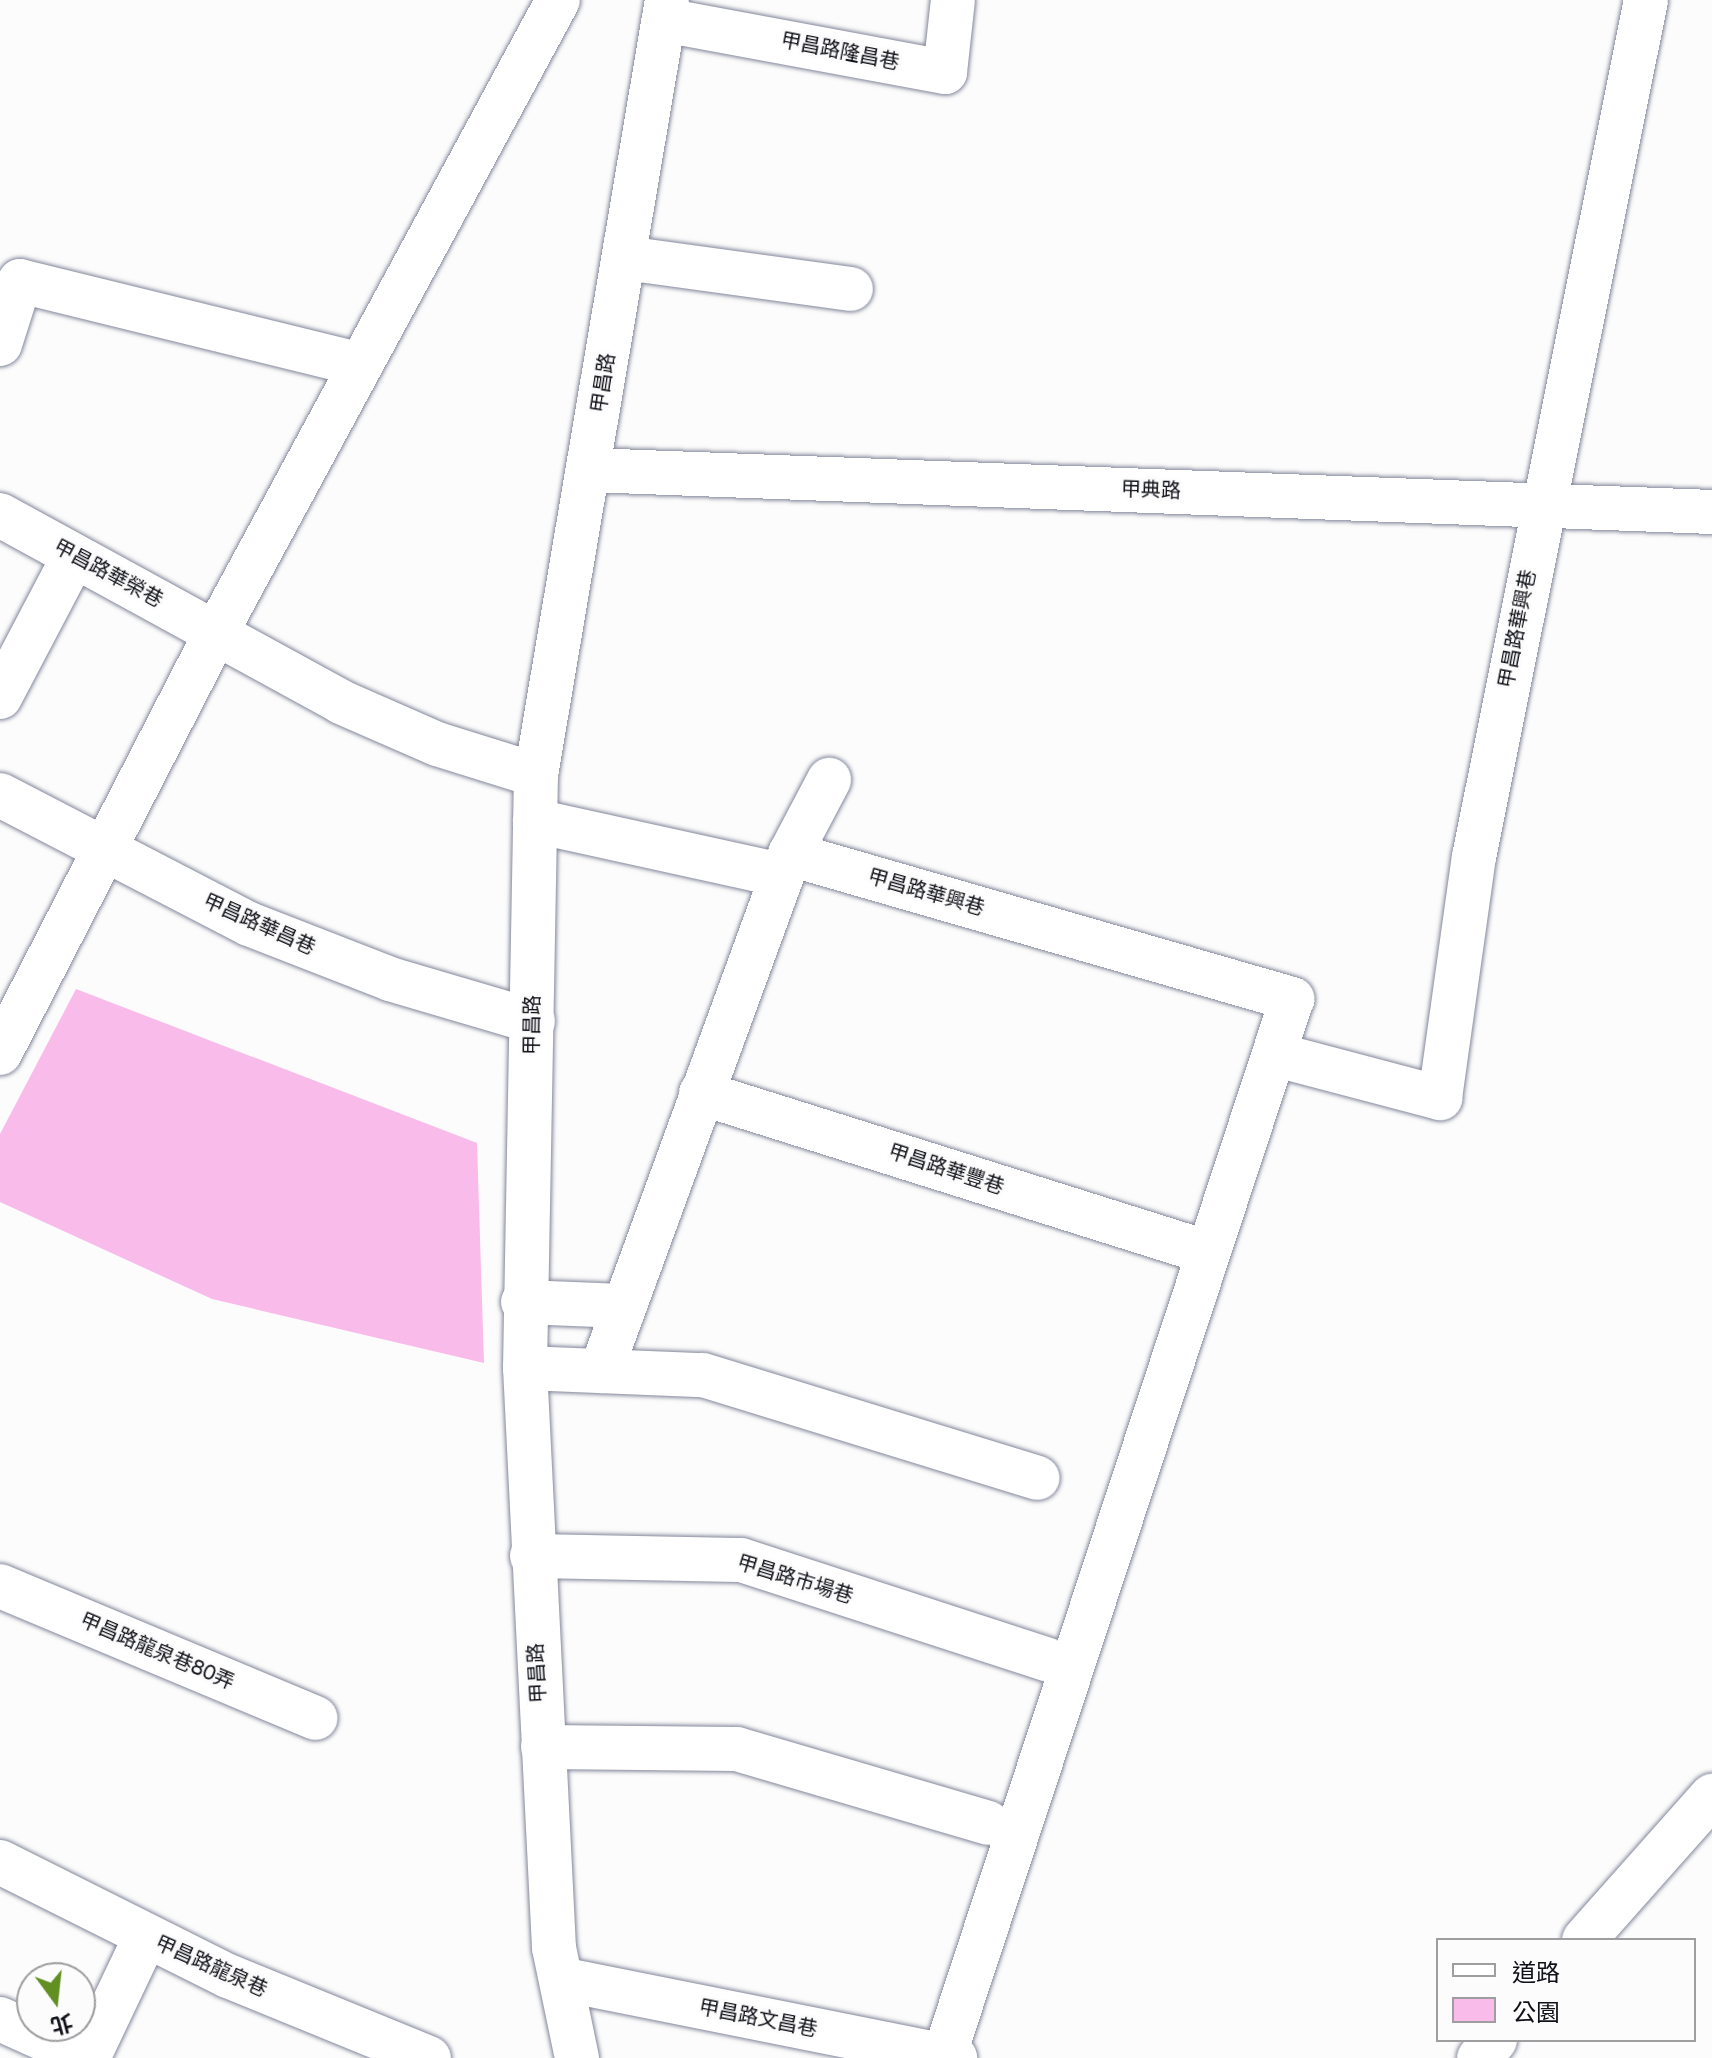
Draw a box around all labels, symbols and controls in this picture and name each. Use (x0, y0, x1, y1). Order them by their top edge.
street label: 甲昌路隆昌巷 (779, 29, 901, 75)
street label: 甲昌路 (587, 351, 621, 415)
street label: 甲典路 (1121, 478, 1181, 504)
street label: 甲昌路華榮巷 (49, 535, 167, 613)
street label: 甲昌路華興巷 (1495, 568, 1541, 690)
street label: 甲昌路華興巷 (865, 865, 987, 921)
street label: 甲昌路華昌巷 (199, 890, 319, 960)
street label: 甲昌路 (520, 995, 546, 1055)
street label: 甲昌路華豐巷 (885, 1140, 1007, 1200)
street label: 甲昌路市場巷 (734, 1551, 856, 1609)
street label: 甲昌路龍泉巷80弄 (76, 1609, 238, 1695)
street label: 甲昌路 (524, 1642, 552, 1704)
street label: 甲昌路龍泉巷 (151, 1932, 271, 2002)
legend (1436, 1938, 1696, 2042)
text: 道路 (1512, 1959, 1560, 1988)
north arrow (16, 1962, 96, 2042)
street label: 甲昌路文昌巷 (697, 1996, 819, 2042)
text: 公園 (1512, 1999, 1560, 2028)
text: 北 (48, 2008, 76, 2039)

